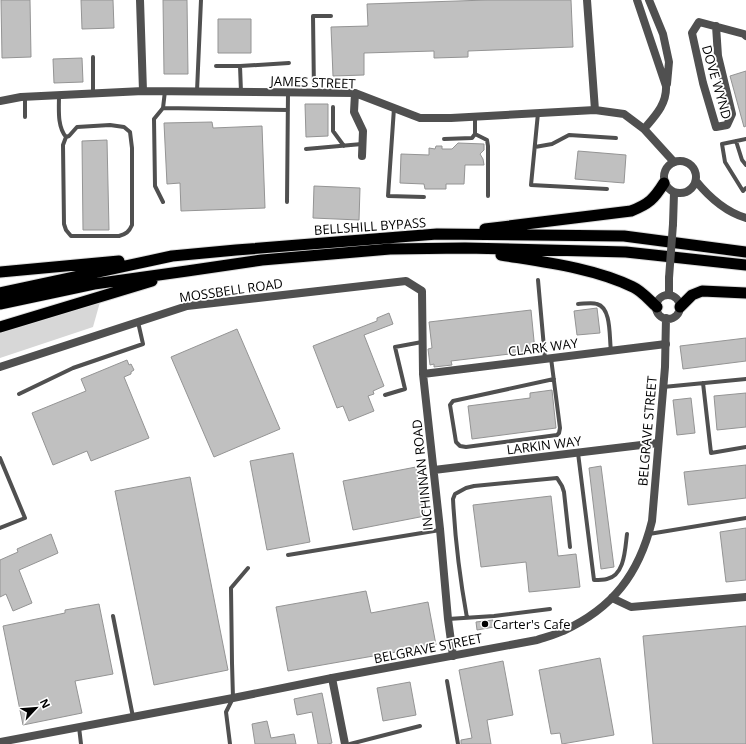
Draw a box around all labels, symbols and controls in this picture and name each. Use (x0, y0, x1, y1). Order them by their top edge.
street label: DOVE WYND (698, 43, 736, 121)
street label: JAMES STREET (268, 71, 357, 93)
street label: BELLSHILL BYPASS (313, 213, 427, 239)
street label: MOSSBELL ROAD (178, 274, 284, 306)
street label: CLARK WAY (507, 334, 580, 360)
street label: BELGRAVE STREET (633, 374, 661, 487)
street label: INCHINNAN ROAD (407, 419, 437, 531)
street label: LARKIN WAY (506, 431, 583, 459)
place label: Carter's Cafe (493, 615, 570, 633)
marker: Carter's Cafe (480, 619, 490, 629)
street label: BELGRAVE STREET (372, 628, 485, 667)
north arrow (16, 688, 56, 728)
text: N (37, 696, 54, 711)

